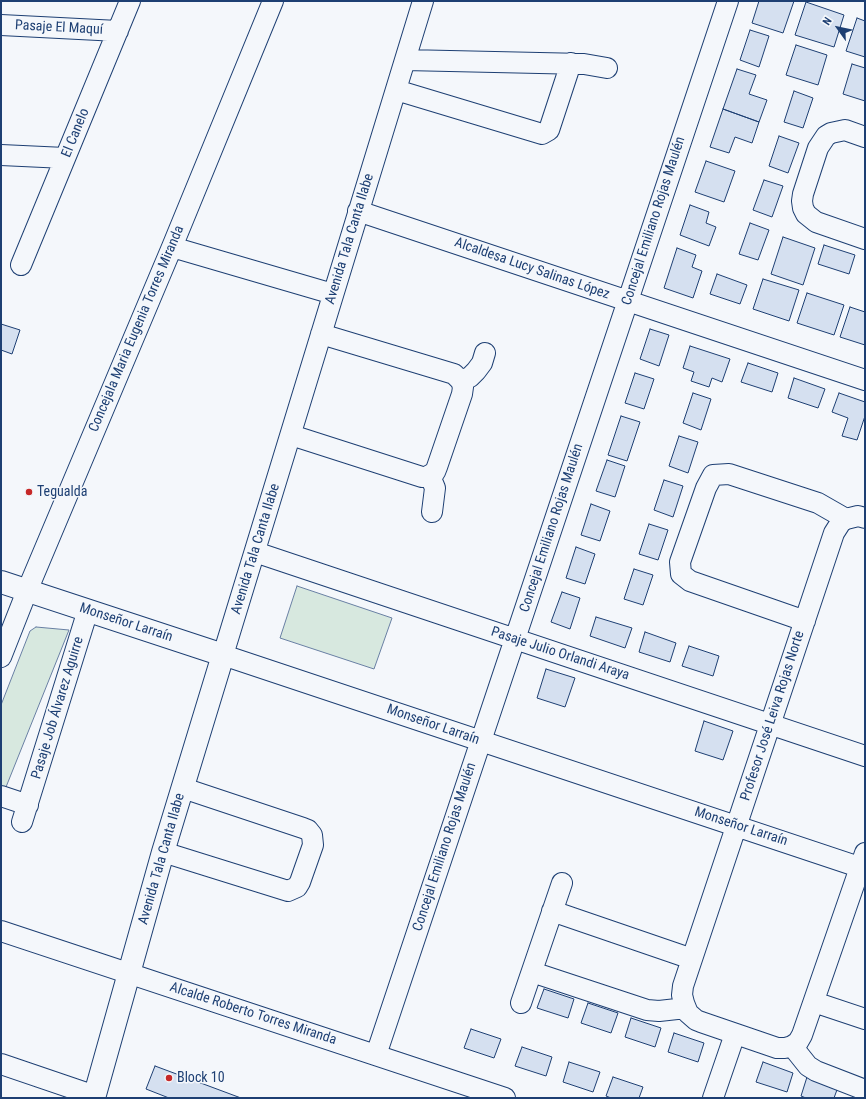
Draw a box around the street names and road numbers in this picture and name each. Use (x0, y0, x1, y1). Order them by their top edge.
street label: Pasaje El Maquí (15, 17, 103, 39)
street label: El Canelo (59, 106, 93, 160)
street label: Concejal Emiliano Rojas Maulén (619, 135, 689, 307)
street label: Avenida Tala Canta Ilabe (322, 172, 378, 306)
street label: Concejala Maria Eugenia Torres Miranda (86, 223, 188, 435)
street label: Alcaldesa Lucy Salinas López (452, 235, 612, 303)
street label: Concejal Emiliano Rojas Maulén (517, 442, 587, 614)
street label: Avenida Tala Canta Ilabe (228, 482, 284, 616)
street label: Monseñor Larraín (77, 600, 175, 646)
street label: Pasaje Julio Orlandi Araya (489, 624, 631, 684)
street label: Profesor José Leiva Rojas Norte (738, 629, 808, 803)
street label: Pasaje Job Álvarez Aguirre (28, 635, 88, 781)
street label: Monseñor Larraín (384, 701, 482, 749)
street label: Concejal Emiliano Rojas Maulén (410, 761, 480, 933)
street label: Avenida Tala Canta Ilabe (135, 791, 189, 927)
street label: Monseñor Larraín (692, 804, 790, 850)
street label: Alcalde Roberto Torres Miranda (168, 979, 338, 1049)

